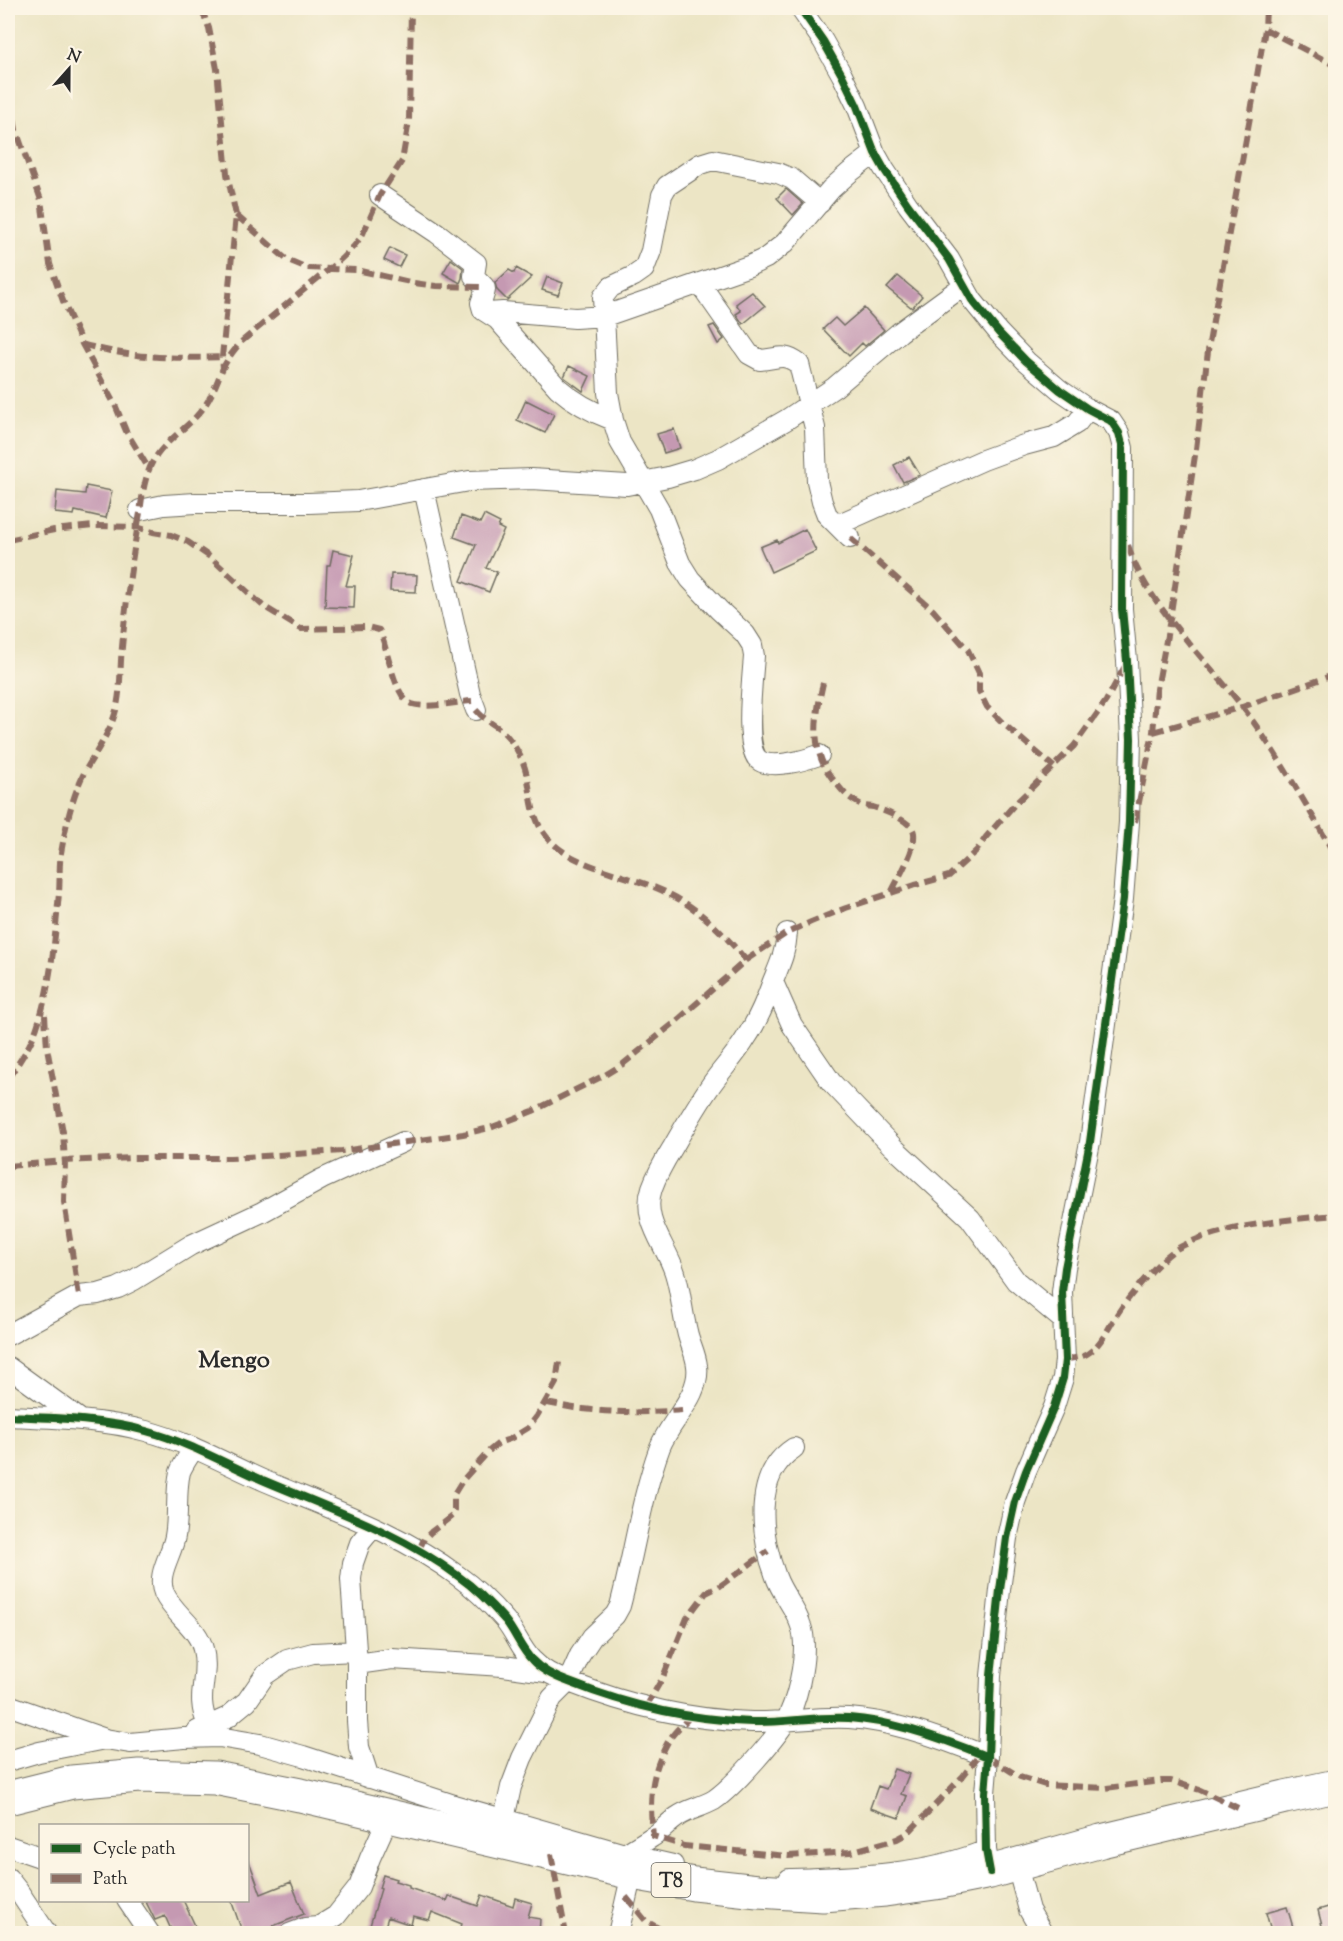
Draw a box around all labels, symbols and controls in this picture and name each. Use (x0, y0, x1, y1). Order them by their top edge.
north arrow (39, 39, 99, 99)
text: N (63, 44, 84, 70)
district label: Mengo (198, 1344, 270, 1378)
legend (39, 1824, 249, 1902)
text: Cycle path (93, 1837, 176, 1863)
road number: T8 (652, 1863, 690, 1897)
text: Path (93, 1867, 128, 1893)

